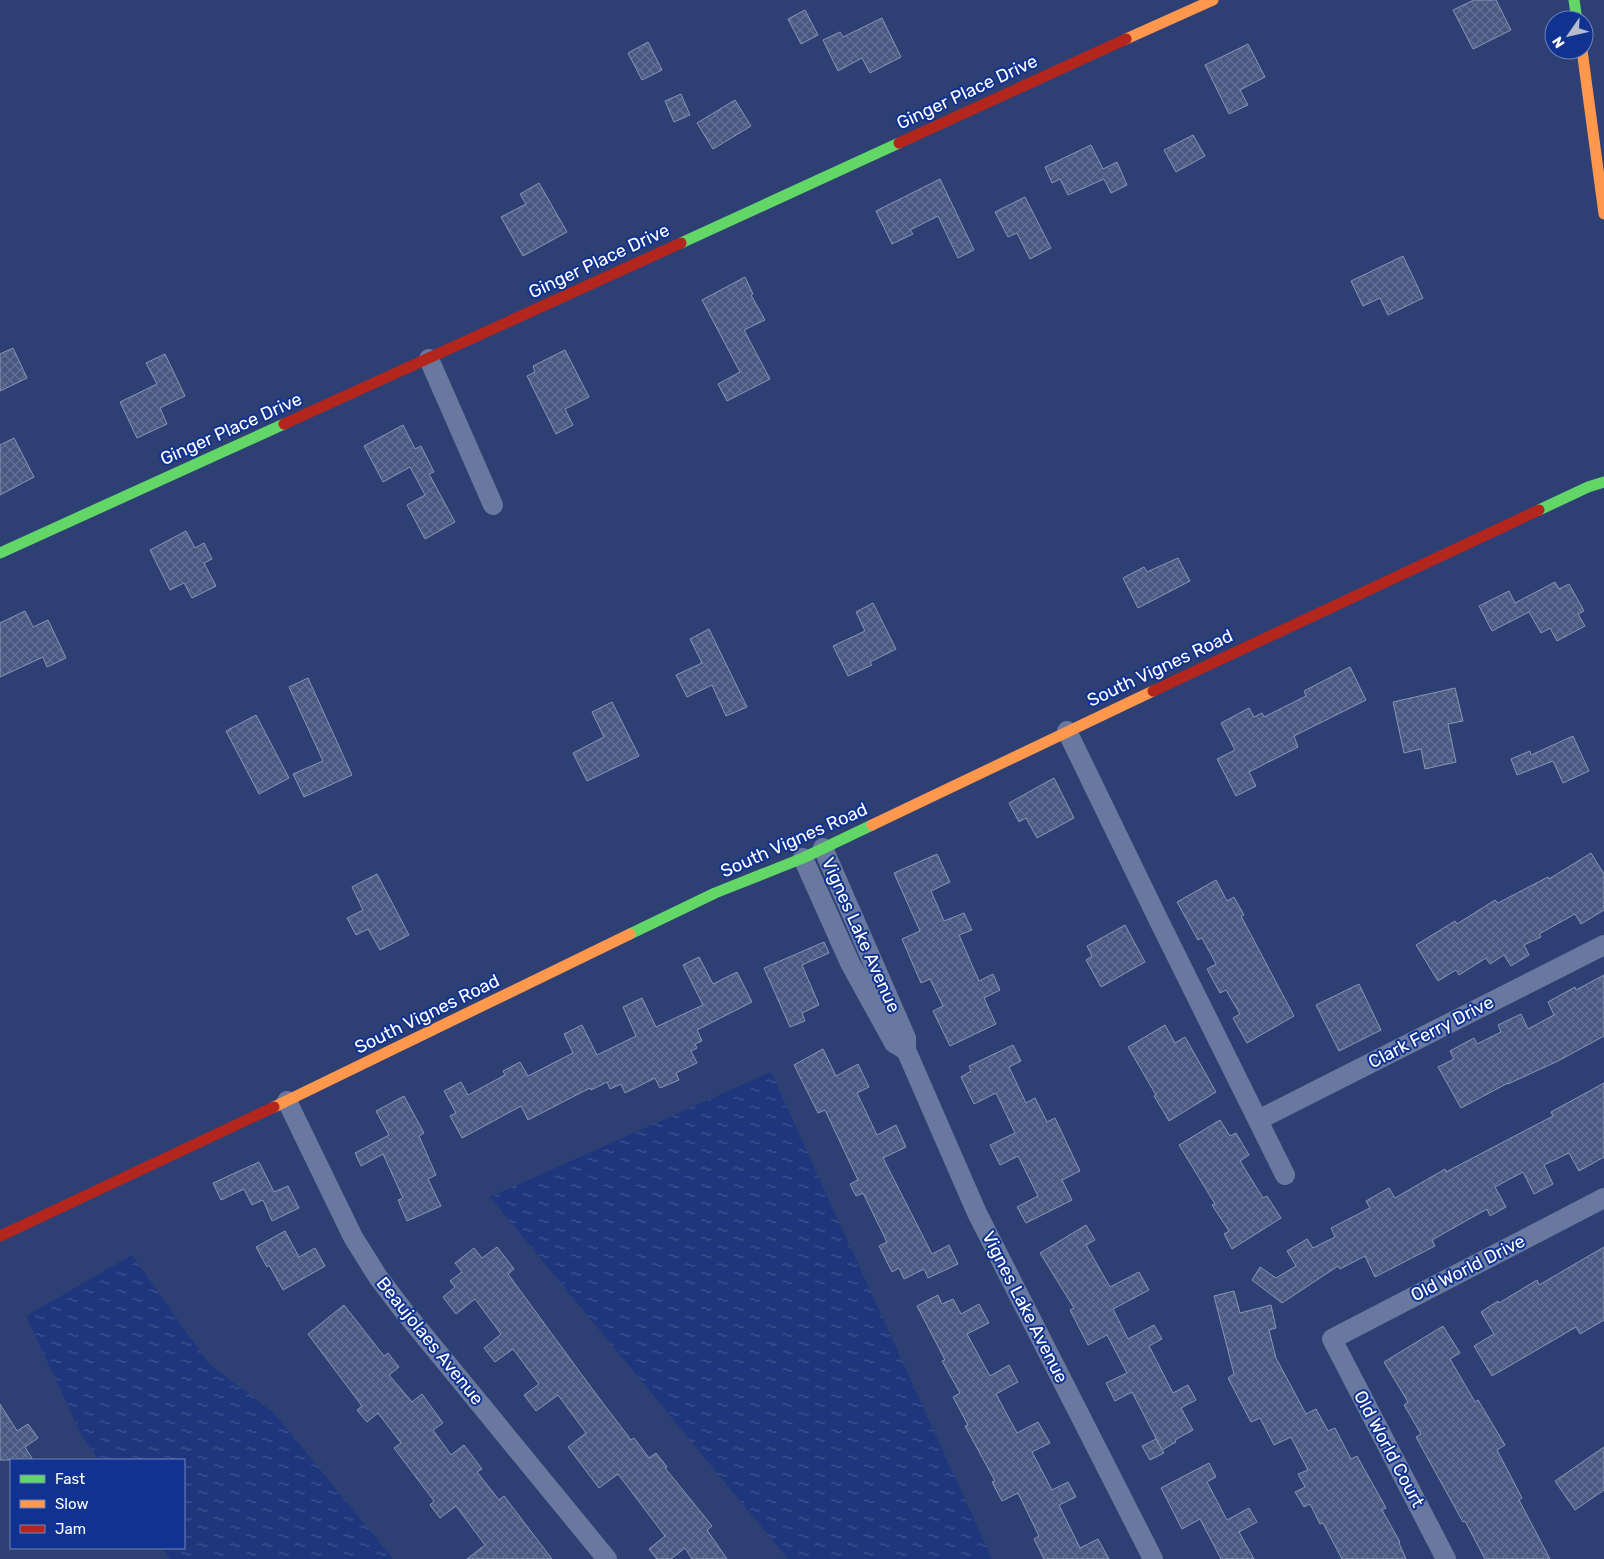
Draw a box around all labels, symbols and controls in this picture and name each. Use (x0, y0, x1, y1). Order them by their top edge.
north arrow (1544, 10, 1594, 60)
text: N (1549, 33, 1569, 51)
street label: Ginger Place Drive (893, 50, 1041, 134)
street label: Ginger Place Drive (525, 219, 673, 303)
street label: Ginger Place Drive (157, 388, 305, 470)
street label: South Vignes Road (1084, 625, 1236, 711)
street label: South Vignes Road (717, 798, 871, 882)
street label: Vignes Lake Avenue (817, 854, 905, 1016)
street label: South Vignes Road (351, 969, 503, 1059)
street label: Clark Ferry Drive (1365, 991, 1497, 1073)
street label: Vignes Lake Avenue (977, 1227, 1073, 1387)
street label: Old World Drive (1407, 1230, 1529, 1306)
street label: Beaujolaes Avenue (372, 1273, 488, 1409)
street label: Old World Court (1349, 1387, 1429, 1511)
legend (10, 1459, 185, 1549)
text: Fast (55, 1470, 85, 1488)
text: Slow (55, 1495, 88, 1513)
text: Jam (55, 1520, 86, 1538)

